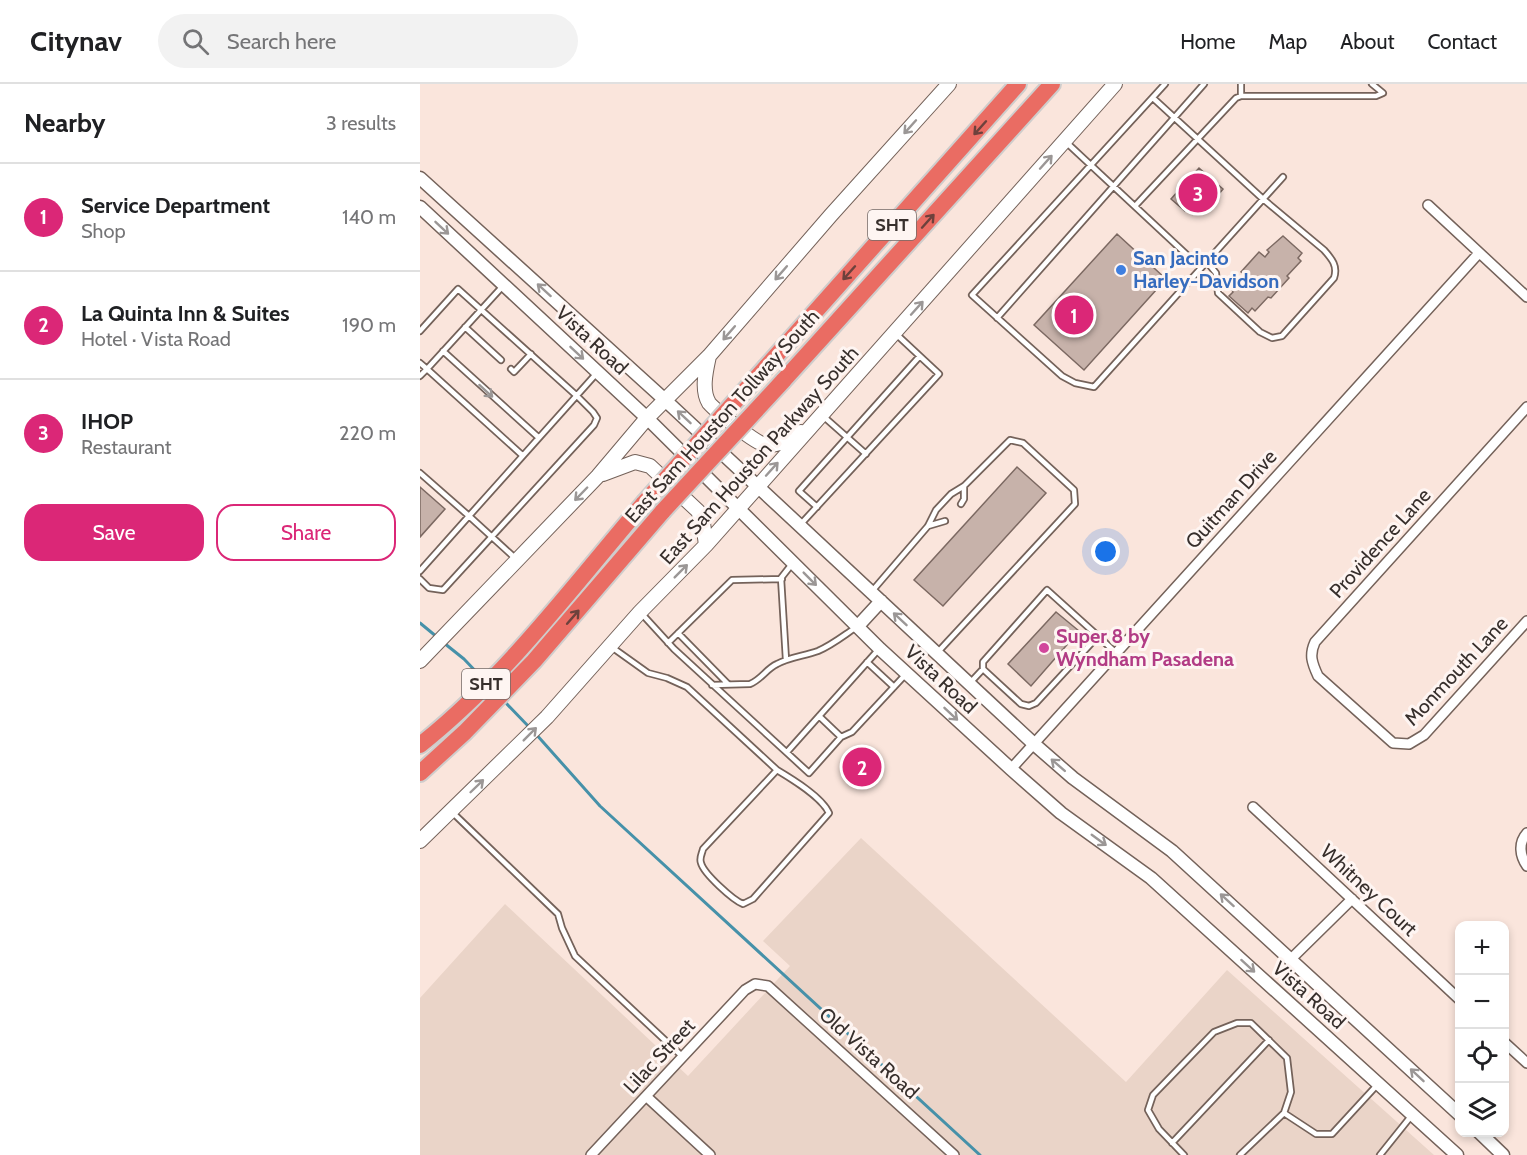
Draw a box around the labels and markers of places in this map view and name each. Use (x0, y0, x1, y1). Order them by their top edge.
pin: 3 (1178, 170, 1218, 216)
place label: San Jacinto Harley-Davidson (1133, 246, 1279, 293)
marker: San Jacinto Harley-Davidson (1114, 263, 1128, 277)
pin: 1 (1054, 292, 1094, 338)
place label: Super 8 by Wyndham Pasadena (1056, 624, 1234, 671)
marker: Super 8 by Wyndham Pasadena (1037, 641, 1051, 655)
pin: 2 (842, 744, 882, 790)

